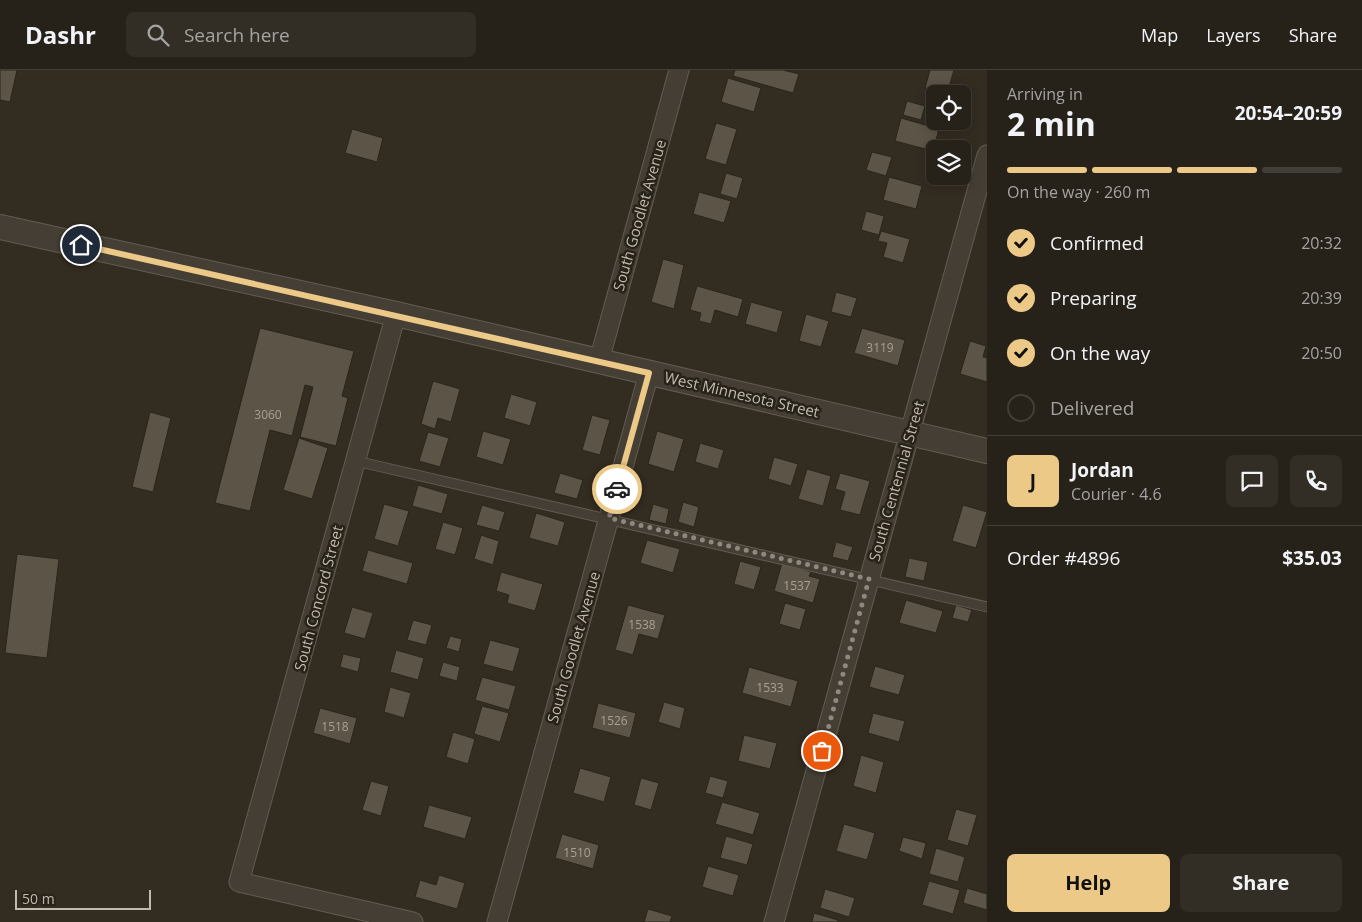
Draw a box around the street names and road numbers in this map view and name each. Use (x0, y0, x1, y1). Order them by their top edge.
street label: South Goodlet Avenue (608, 137, 670, 293)
street label: West Minnesota Street (663, 366, 821, 422)
street label: South Centennial Street (864, 399, 928, 563)
street label: South Concord Street (289, 523, 347, 673)
street label: South Goodlet Avenue (542, 569, 604, 725)

